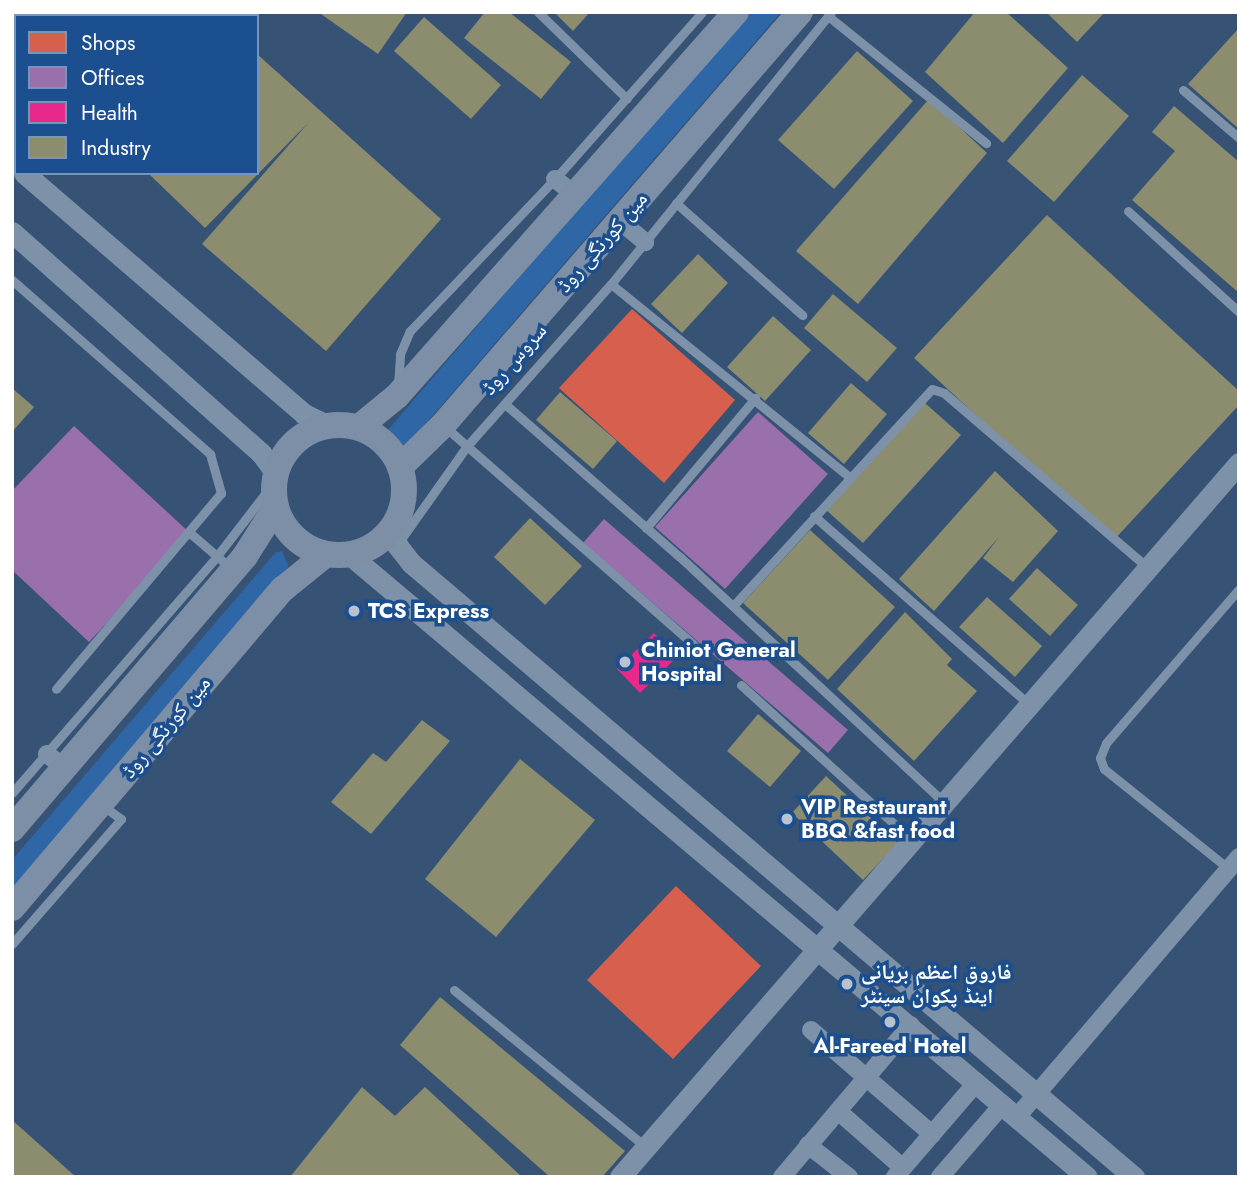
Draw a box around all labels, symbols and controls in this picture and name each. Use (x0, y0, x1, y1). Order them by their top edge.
legend (14, 14, 259, 175)
text: Shops (81, 28, 135, 58)
text: Offices (81, 63, 144, 93)
text: Health (81, 98, 138, 128)
text: Industry (81, 133, 151, 163)
street label: مین کورنگی روڈ (551, 187, 653, 297)
street label: سروس روڈ (476, 318, 552, 400)
place label: TCS Express (368, 598, 489, 624)
marker: TCS Express (346, 603, 362, 619)
place label: Chiniot General Hospital (641, 637, 796, 687)
marker: Chiniot General Hospital (615, 652, 635, 672)
street label: مین کورنگی روڈ (116, 671, 216, 783)
place label: VIP Restaurant BBQ &fast food (801, 794, 955, 844)
marker: VIP Restaurant BBQ &fast food (779, 811, 795, 827)
place label: فاروق اعظم بریانی اینڈ پکوان سینٹر (861, 959, 1012, 1009)
marker: فاروق اعظم بریانی اینڈ پکوان سینٹر (839, 976, 855, 992)
marker: Al-Fareed Hotel (882, 1014, 898, 1030)
place label: Al-Fareed Hotel (814, 1033, 966, 1059)

